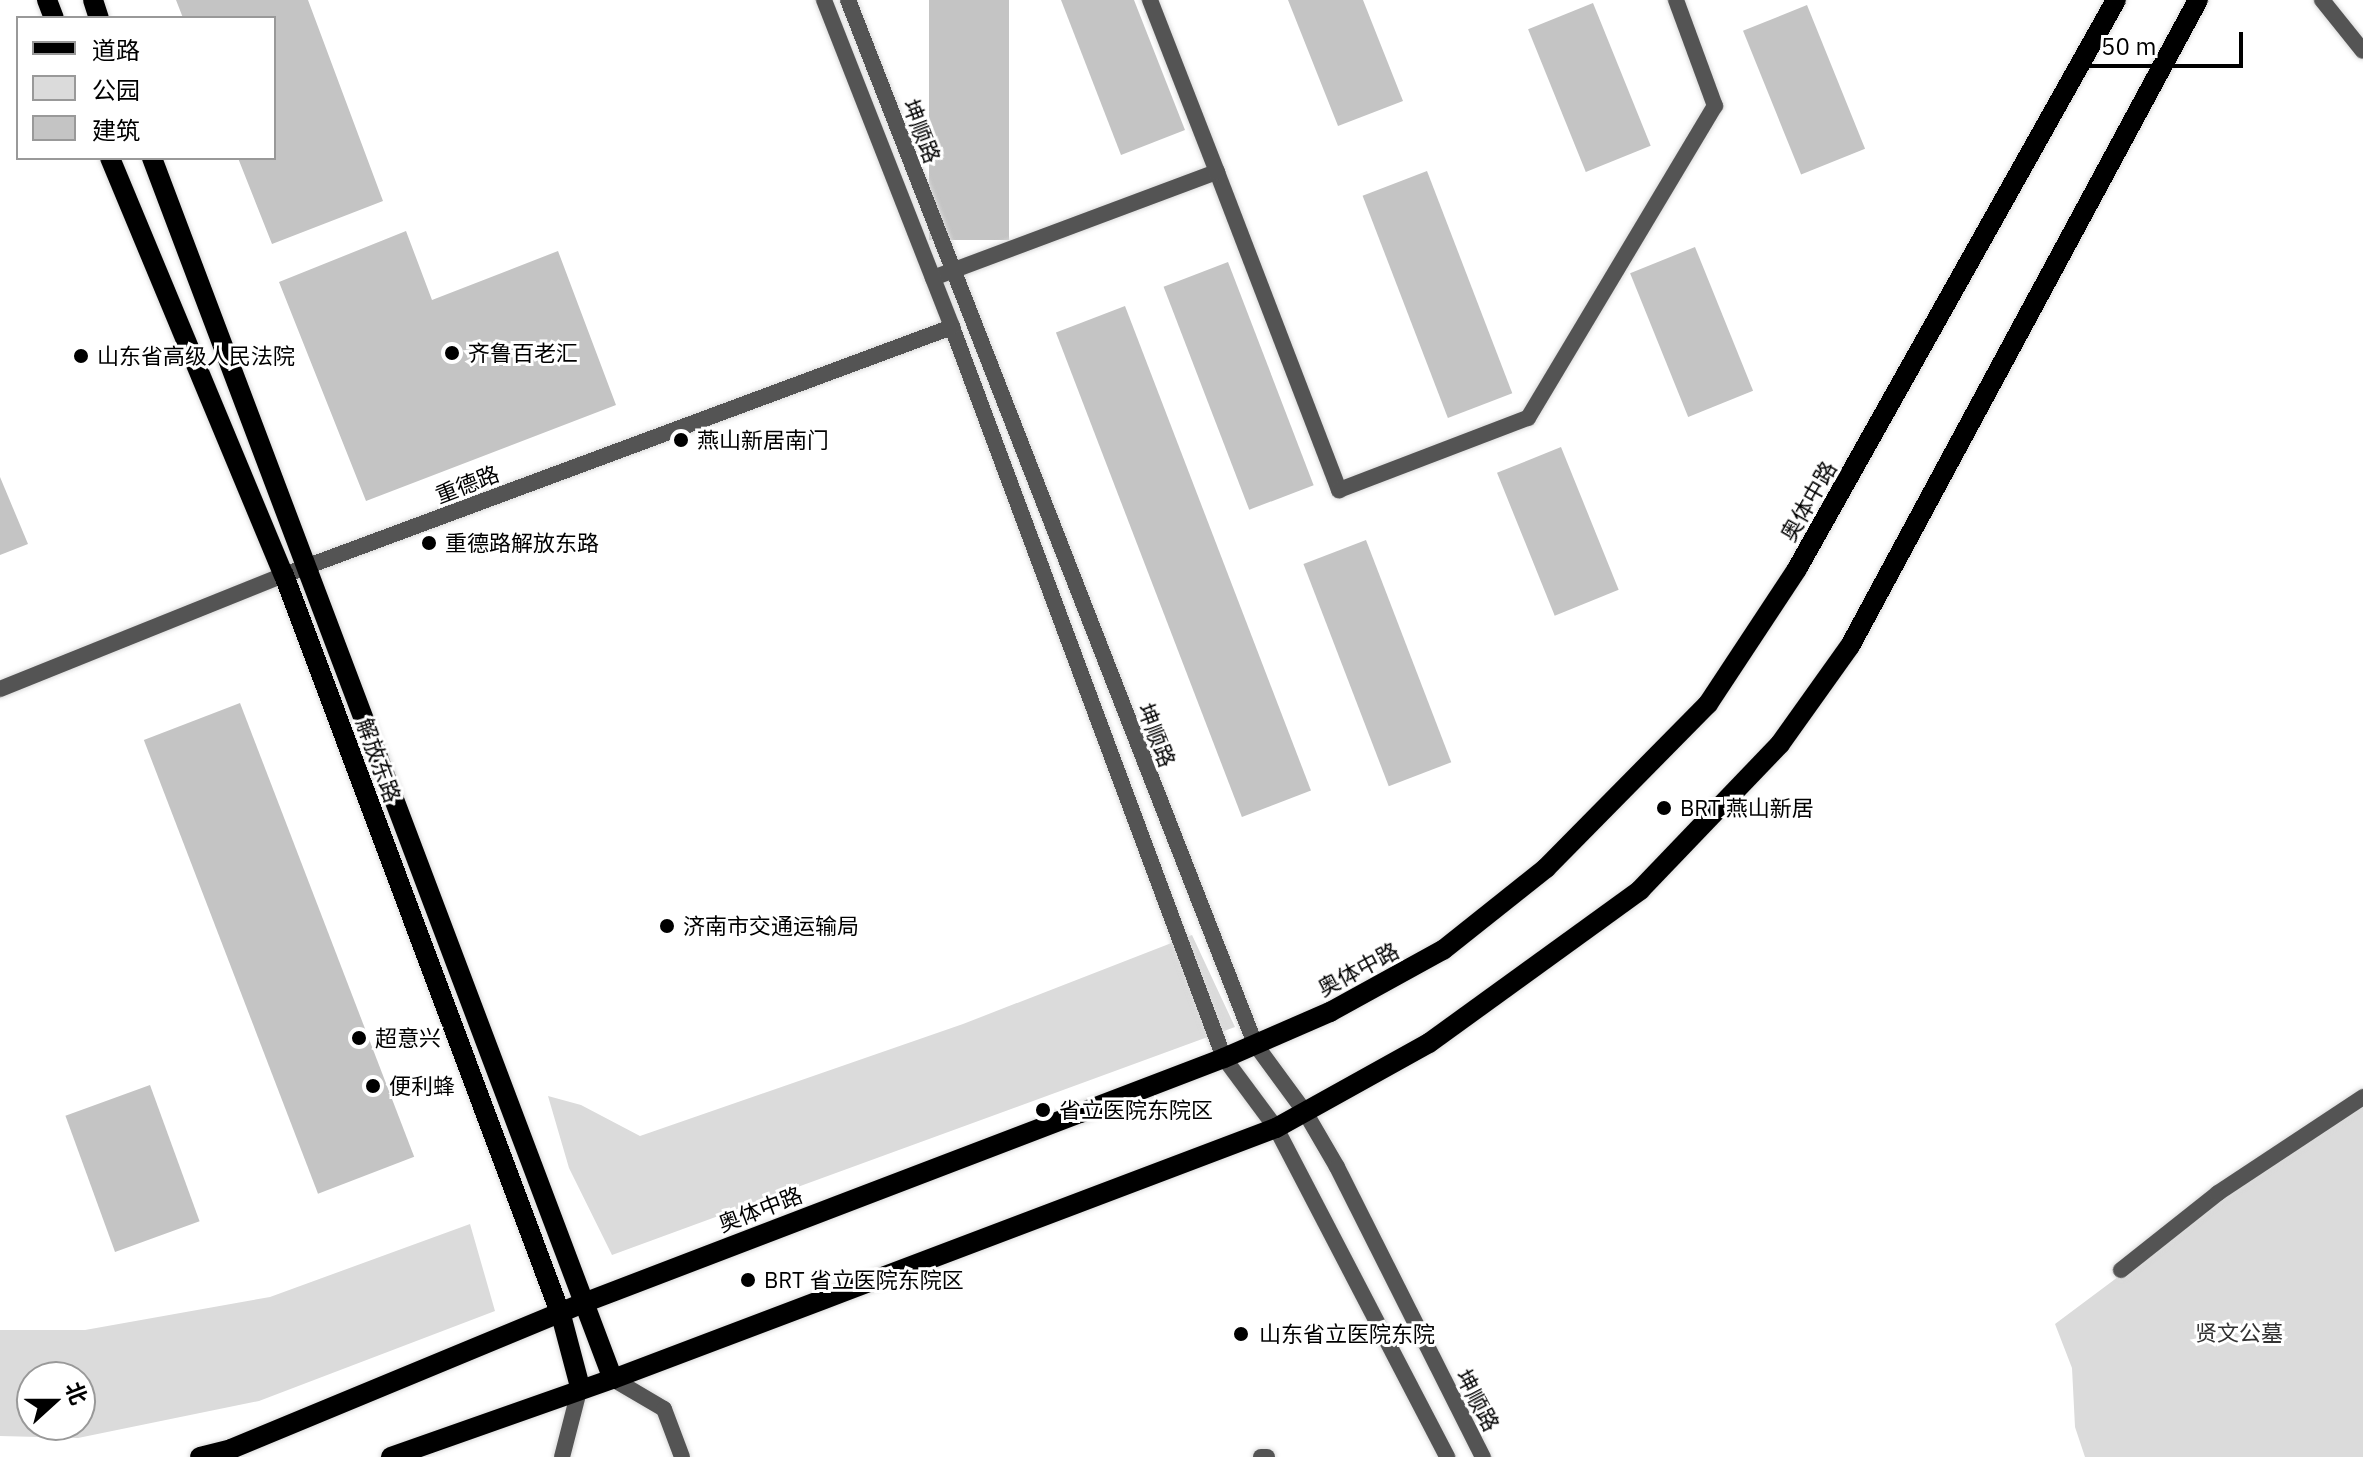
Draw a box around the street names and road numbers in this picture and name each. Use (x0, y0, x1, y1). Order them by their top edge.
street label: 坤顺路 (898, 95, 946, 167)
street label: 奥体中路 (1775, 456, 1841, 546)
street label: 重德路 (431, 460, 503, 508)
street label: 坤顺路 (1133, 699, 1181, 771)
street label: 解放东路 (352, 714, 406, 806)
street label: 奥体中路 (1313, 937, 1403, 1001)
street label: 奥体中路 (714, 1181, 806, 1237)
street label: 坤顺路 (1451, 1365, 1505, 1435)

